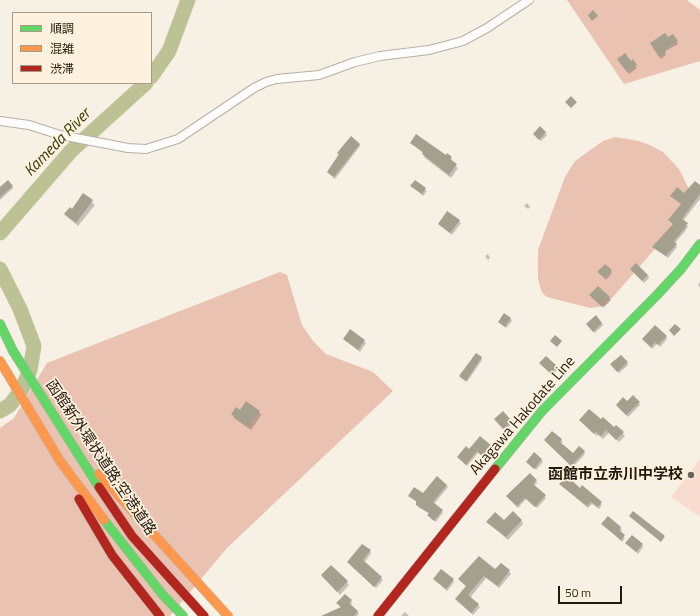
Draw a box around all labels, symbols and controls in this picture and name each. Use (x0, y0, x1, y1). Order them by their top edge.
legend (12, 12, 152, 84)
text: 順調 (50, 19, 74, 38)
text: 混雑 (50, 39, 74, 58)
text: 渋滞 (50, 59, 74, 78)
water label: Kameda River (21, 105, 95, 181)
street label: Akagawa Hakodate Line (467, 353, 579, 479)
street label: 函館新外環状道路;空港道路 (41, 377, 159, 539)
place label: 函館市立赤川中学校 (548, 466, 683, 484)
marker: 函館市立赤川中学校 (686, 470, 696, 480)
scale bar (560, 578, 624, 604)
text: 50 m (565, 583, 591, 602)

